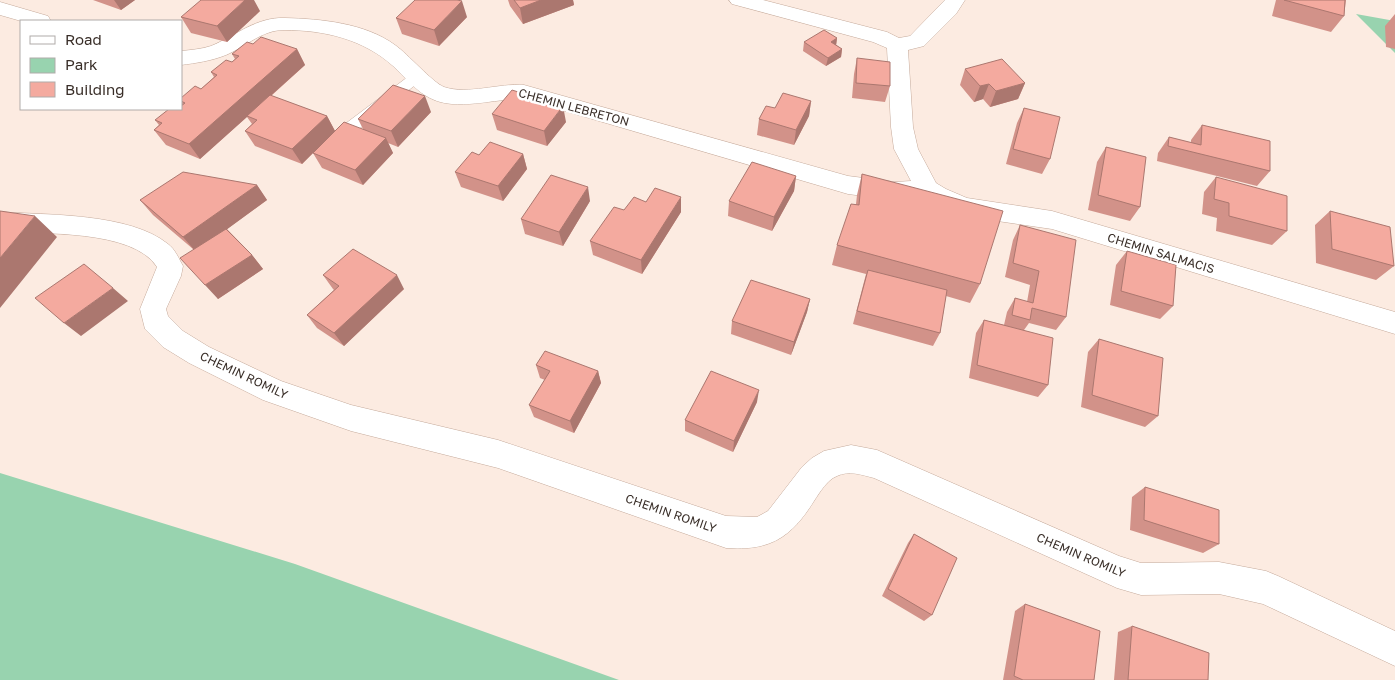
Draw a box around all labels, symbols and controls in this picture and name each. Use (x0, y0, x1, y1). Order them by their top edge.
legend (20, 20, 182, 110)
text: Road (65, 30, 102, 48)
text: Park (65, 55, 98, 73)
text: Building (65, 80, 125, 98)
street label: CHEMIN LEBRETON (517, 85, 631, 129)
street label: CHEMIN SALMACIS (1106, 230, 1217, 276)
street label: CHEMIN ROMILY (198, 348, 291, 402)
street label: CHEMIN ROMILY (624, 490, 719, 536)
street label: CHEMIN ROMILY (1034, 530, 1128, 581)

